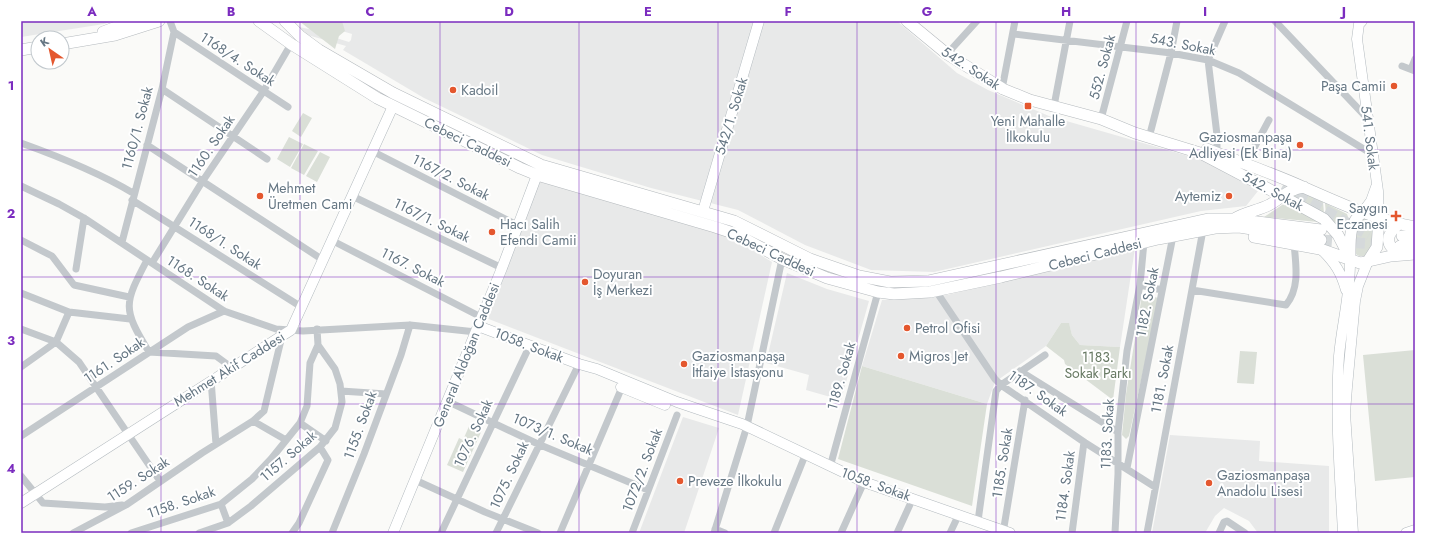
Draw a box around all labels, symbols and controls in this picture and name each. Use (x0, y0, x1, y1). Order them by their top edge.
text: A (86, 2, 97, 21)
text: B (227, 2, 236, 21)
text: C (365, 2, 375, 21)
text: D (504, 2, 514, 21)
text: E (644, 2, 652, 21)
text: F (784, 2, 792, 21)
text: G (922, 2, 933, 21)
text: H (1061, 2, 1071, 21)
text: I (1203, 2, 1207, 21)
text: J (1339, 2, 1346, 21)
street label: 1168/4. Sokak (196, 27, 280, 91)
street label: 543. Sokak (1149, 28, 1218, 60)
north arrow (30, 30, 70, 70)
street label: 552. Sokak (1084, 31, 1120, 102)
text: K (37, 33, 52, 50)
street label: 542. Sokak (938, 41, 1005, 95)
street label: 542/1. Sokak (710, 74, 753, 157)
text: 1 (8, 76, 14, 95)
place label: Paşa Camii (1321, 76, 1386, 96)
place label: Kadoil (461, 80, 498, 100)
marker: Paşa Camii (1389, 81, 1399, 91)
street label: 1160/1. Sokak (116, 83, 158, 172)
marker: Kadoil (448, 85, 458, 95)
marker: Yeni Mahalle İlkokulu (1023, 101, 1033, 111)
street label: 541. Sokak (1356, 104, 1384, 172)
street label: 1160. Sokak (183, 110, 240, 181)
place label: Yeni Mahalle İlkokulu (991, 111, 1065, 147)
street label: Cebeci Caddesi (421, 112, 515, 172)
place label: Gaziosmanpaşa Adliyesi (Ek Bina) (1189, 127, 1292, 163)
marker: Gaziosmanpaşa Adliyesi (Ek Bina) (1295, 140, 1305, 150)
street label: 1167/2. Sokak (409, 149, 494, 205)
street label: 542. Sokak (1239, 166, 1308, 216)
place label: Mehmet Üretmen Cami (268, 178, 353, 214)
place label: Aytemiz (1175, 186, 1222, 206)
marker: Mehmet Üretmen Cami (255, 191, 265, 201)
marker: Aytemiz (1224, 191, 1234, 201)
street label: 1167/1. Sokak (390, 193, 474, 248)
place label: Saygın Eczanesi (1337, 198, 1388, 234)
text: 2 (7, 204, 15, 223)
marker: Saygın Eczanesi (1391, 211, 1401, 221)
street label: 1168/1. Sokak (184, 212, 267, 275)
place label: Hacı Salih Efendi Camii (500, 214, 577, 250)
street label: Cebeci Caddesi (724, 223, 818, 281)
marker: Hacı Salih Efendi Camii (487, 227, 497, 237)
street label: Cebeci Caddesi (1046, 233, 1144, 275)
street label: 1167. Sokak (378, 242, 449, 292)
street label: 1168. Sokak (163, 250, 234, 306)
place label: Doyuran İş Merkezi (593, 264, 653, 300)
street label: 1182. Sokak (1130, 264, 1164, 339)
marker: Doyuran İş Merkezi (580, 277, 590, 287)
street label: General Aldoğan Caddesi (428, 280, 504, 430)
place label: Petrol Ofisi (915, 318, 980, 338)
street label: 1058. Sokak (491, 323, 567, 368)
marker: Petrol Ofisi (902, 323, 912, 333)
street label: Mehmet Akif Caddesi (170, 327, 288, 411)
text: 3 (7, 331, 15, 350)
street label: 1161. Sokak (80, 332, 149, 388)
street label: 1189. Sokak (822, 339, 861, 412)
street label: 1181. Sokak (1146, 342, 1179, 415)
place label: Gaziosmanpaşa İtfaiye İstasyonu (692, 346, 785, 382)
place label: Migros Jet (909, 346, 969, 366)
park label: 1183. Sokak Parkı (1064, 347, 1132, 383)
marker: Migros Jet (896, 351, 906, 361)
marker: Gaziosmanpaşa İtfaiye İstasyonu (679, 359, 689, 369)
street label: 1187. Sokak (1004, 365, 1073, 421)
street label: 1155. Sokak (338, 387, 382, 462)
street label: 1076. Sokak (449, 395, 498, 470)
street label: 1183. Sokak (1095, 397, 1119, 470)
street label: 1073/1. Sokak (510, 408, 597, 460)
street label: 1157. Sokak (255, 425, 321, 486)
street label: 1072/2. Sokak (617, 425, 667, 515)
street label: 1185. Sokak (987, 426, 1018, 500)
street label: 1075. Sokak (485, 437, 534, 512)
street label: 1184. Sokak (1050, 449, 1080, 523)
street label: 1159. Sokak (103, 451, 174, 507)
text: 4 (6, 459, 16, 478)
street label: 1058. Sokak (838, 462, 914, 506)
place label: Gaziosmanpaşa Anadolu Lisesi (1217, 465, 1310, 501)
place label: Preveze İlkokulu (688, 471, 782, 491)
marker: Preveze İlkokulu (675, 476, 685, 486)
marker: Gaziosmanpaşa Anadolu Lisesi (1204, 478, 1214, 488)
street label: 1158. Sokak (144, 481, 218, 523)

